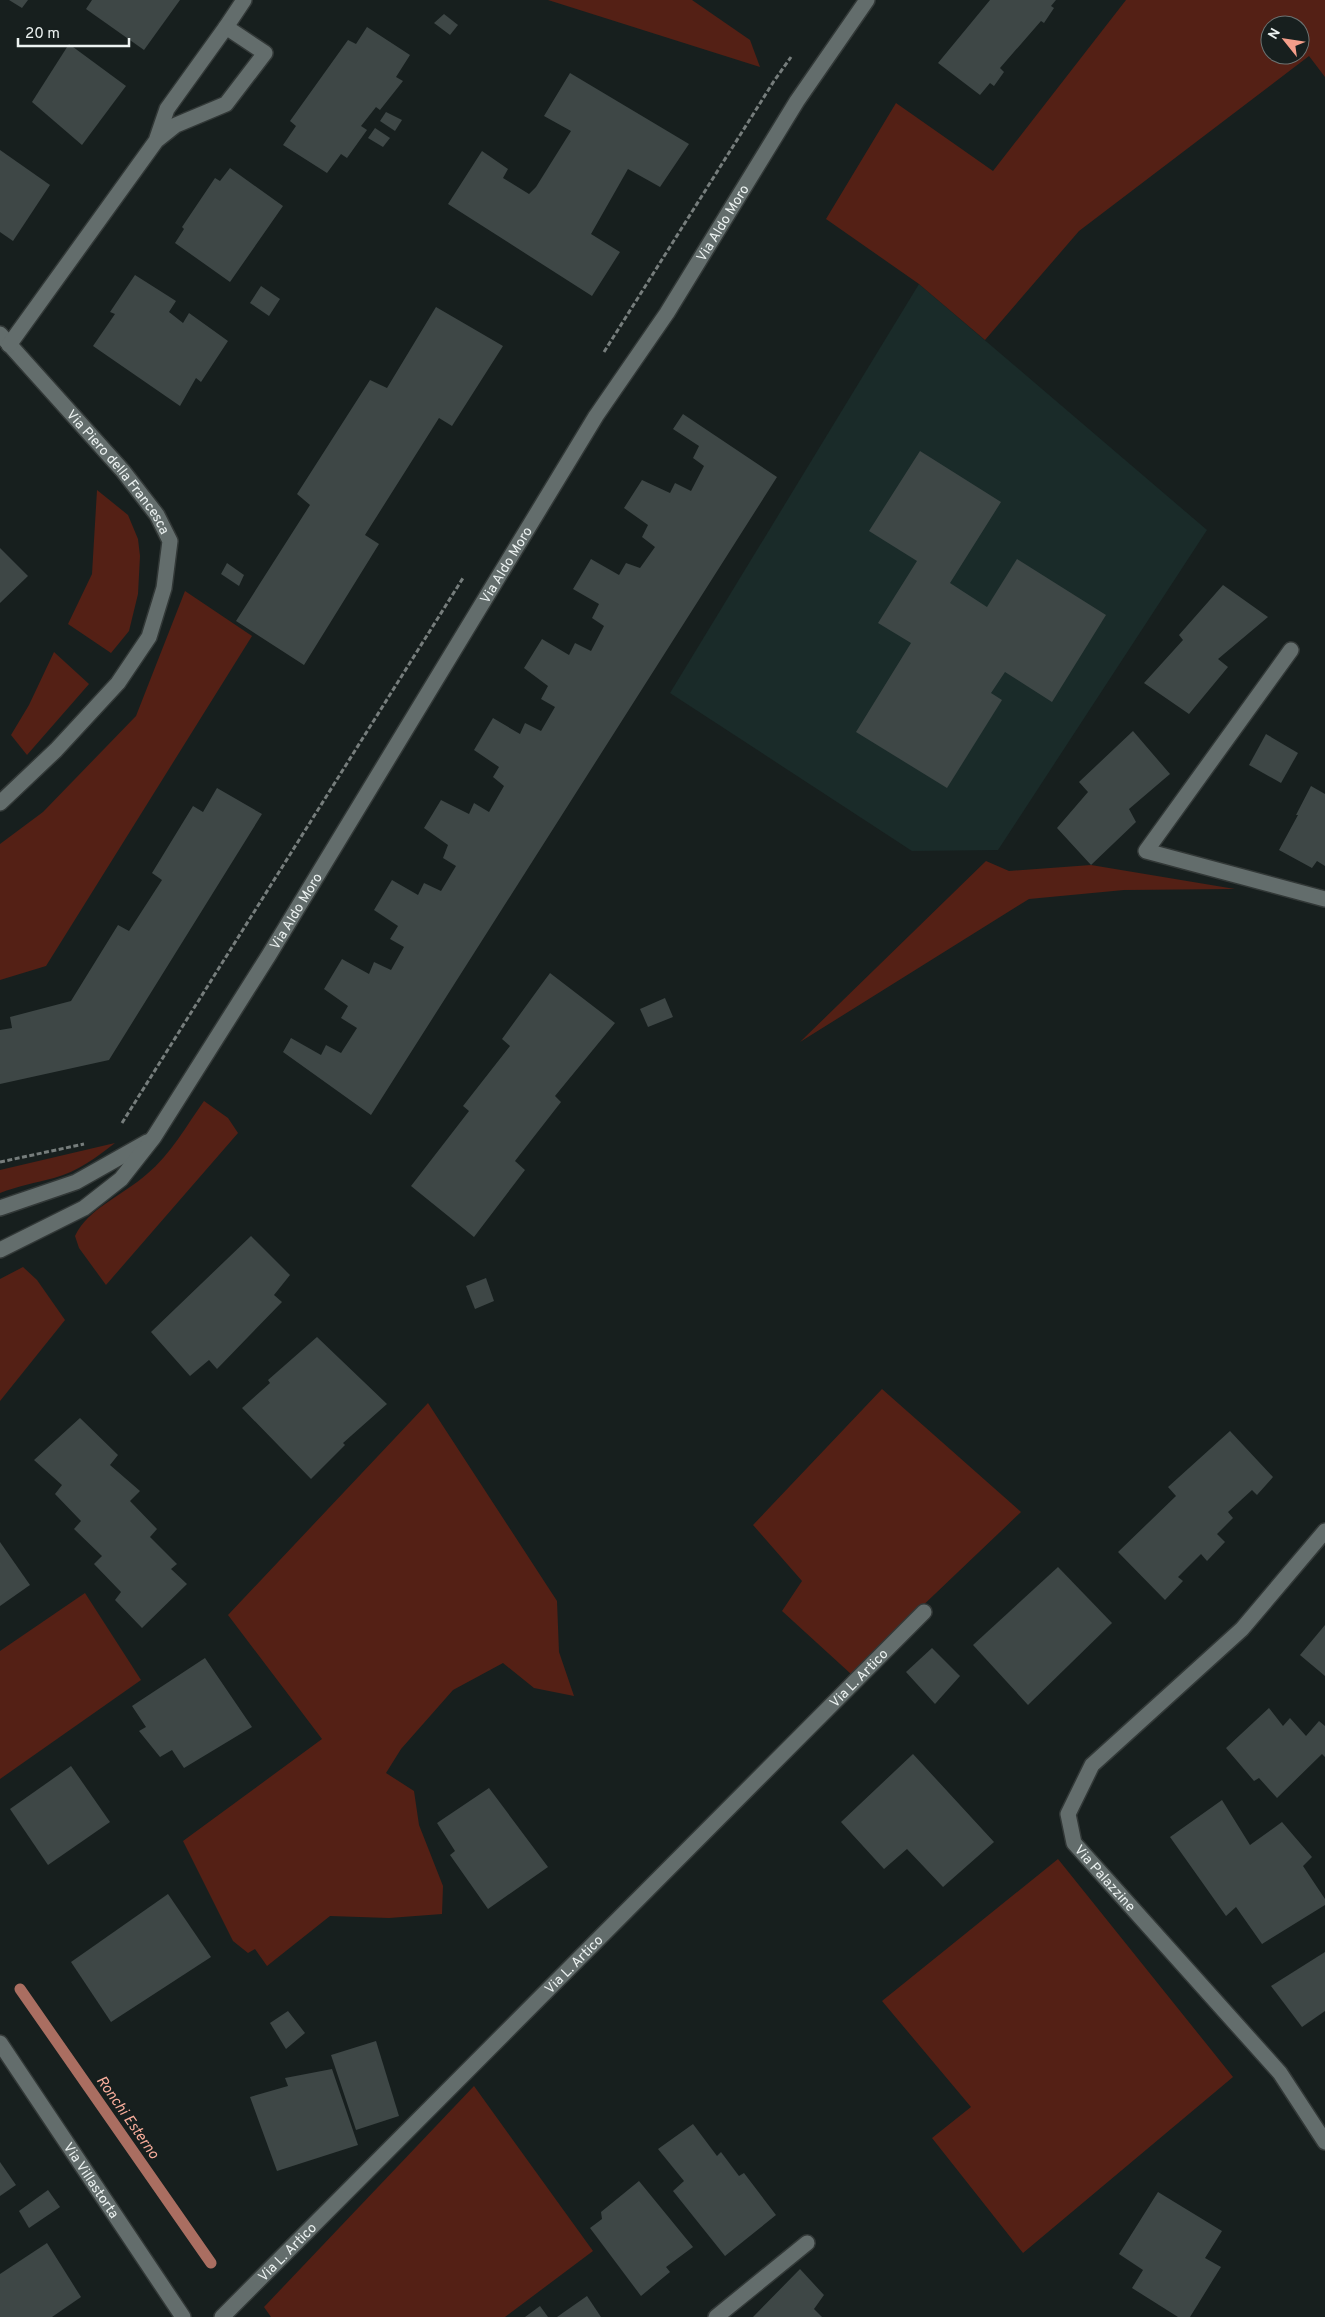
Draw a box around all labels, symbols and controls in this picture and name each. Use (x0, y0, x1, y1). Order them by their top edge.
scale bar (18, 15, 129, 47)
north arrow (1260, 15, 1310, 65)
text: 20 m (25, 25, 60, 44)
text: N (1265, 26, 1285, 43)
street label: Via Aldo Moro (694, 182, 754, 265)
street label: Via Piero della Francesca (62, 407, 172, 538)
street label: Via Aldo Moro (477, 524, 537, 607)
street label: Via Aldo Moro (267, 870, 327, 953)
street label: Via L. Artico (827, 1646, 892, 1712)
street label: Via Palazzine (1070, 1842, 1138, 1916)
street label: Via L. Artico (542, 1932, 607, 1998)
water label: Ronchi Esterno (91, 2072, 163, 2163)
street label: Via Villastorta (59, 2140, 122, 2222)
street label: Via L. Artico (255, 2220, 321, 2286)

